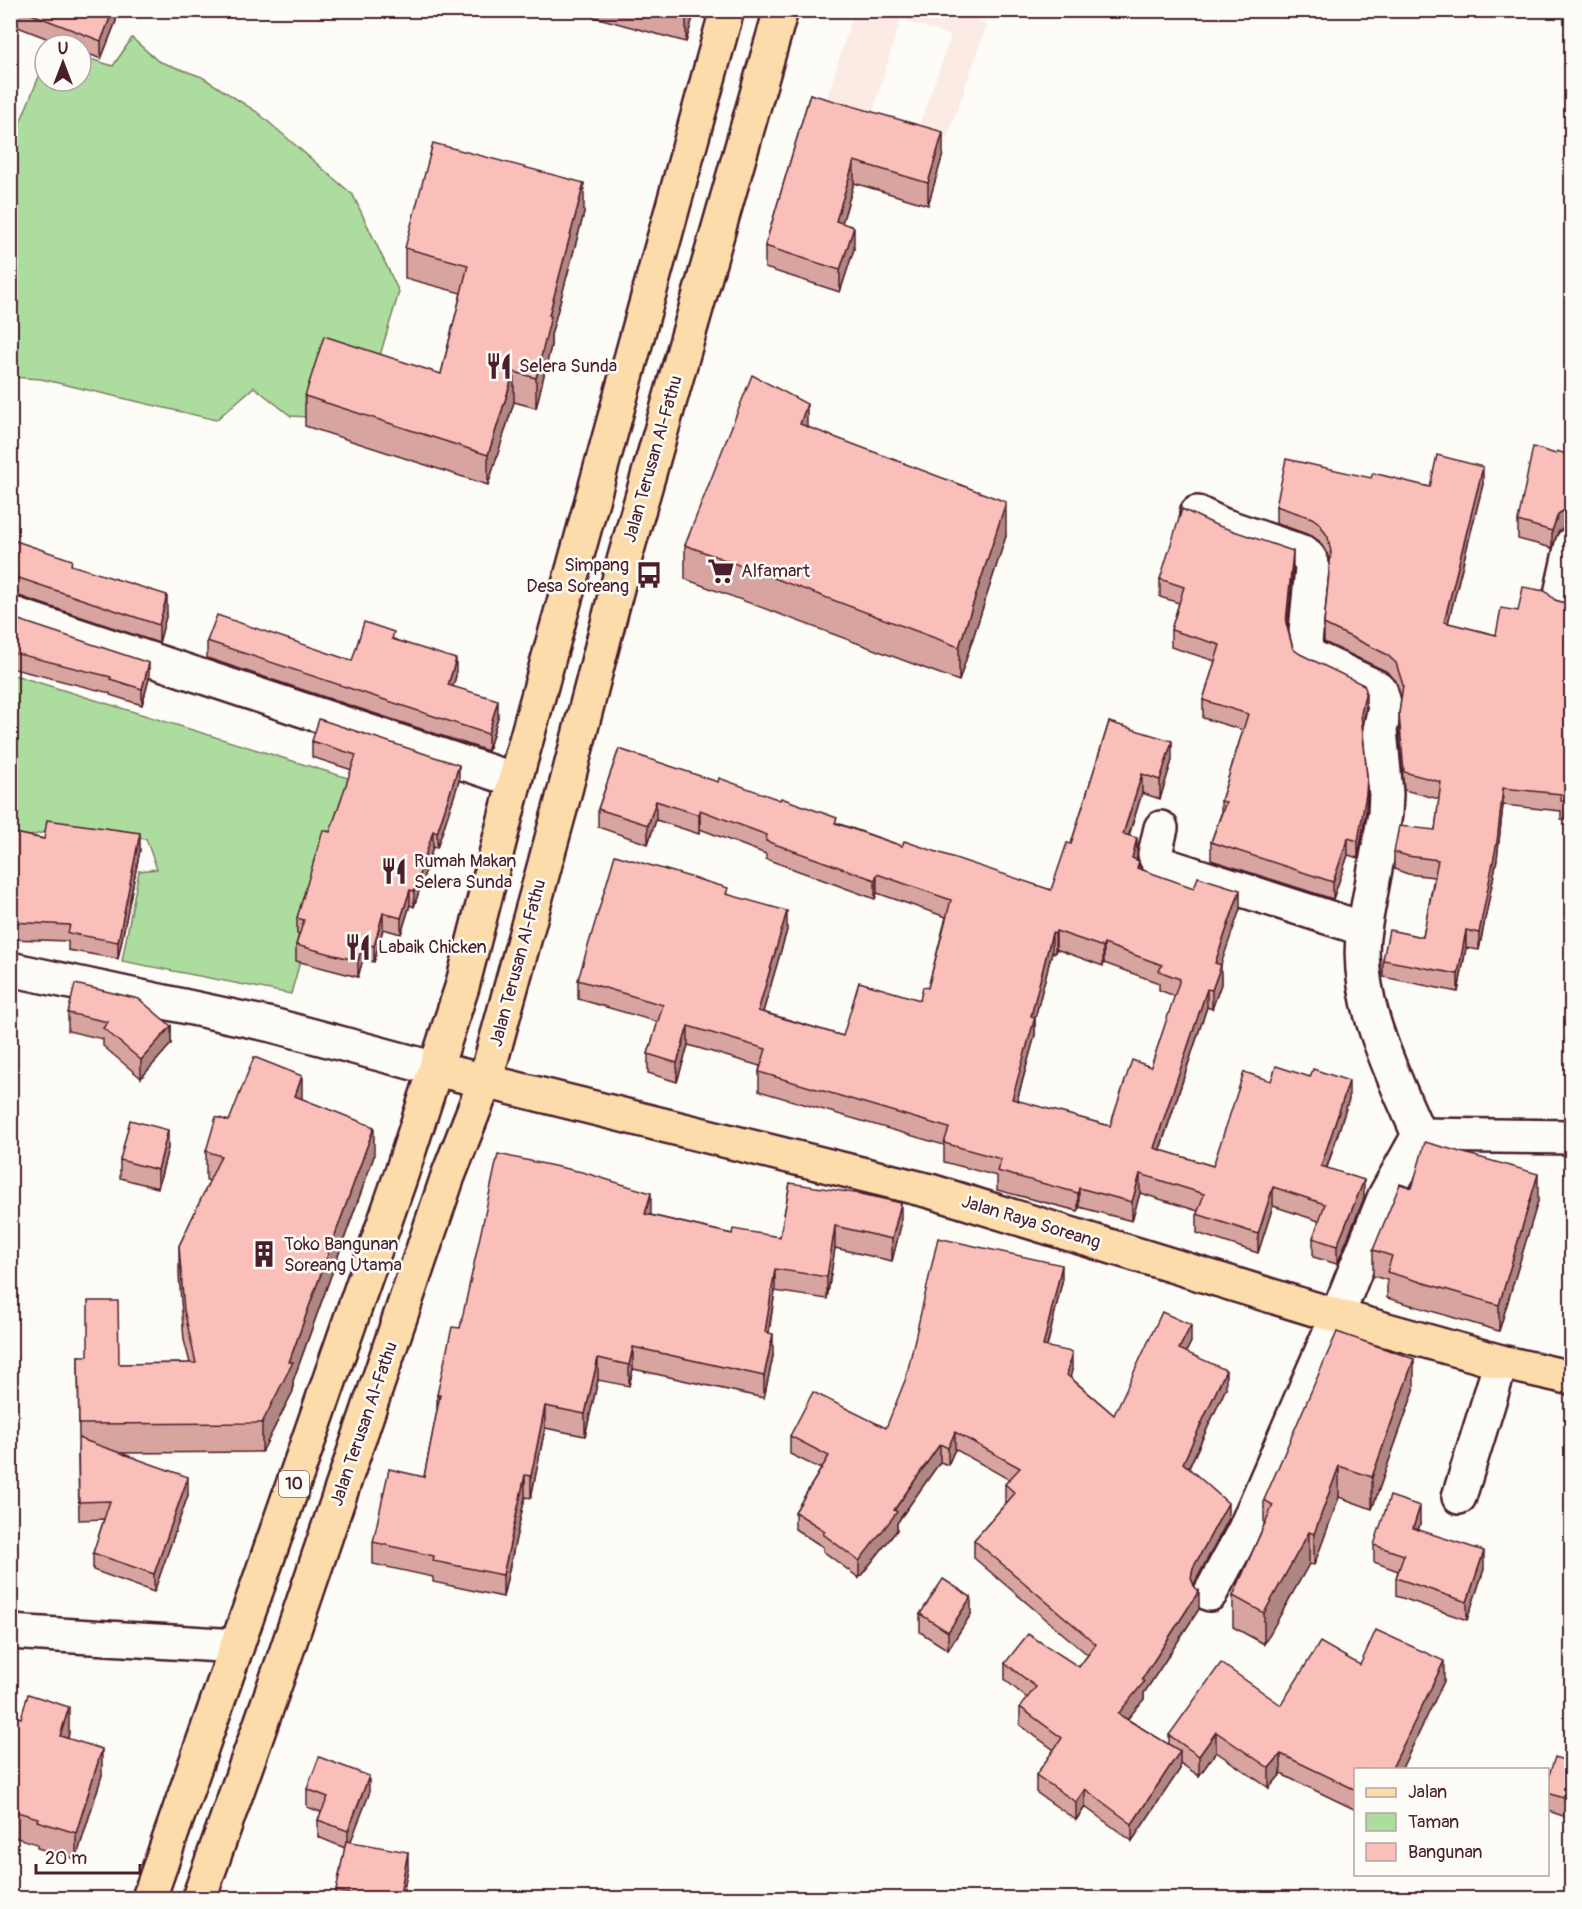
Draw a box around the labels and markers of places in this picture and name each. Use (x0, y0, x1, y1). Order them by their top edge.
restaurant icon: Selera Sunda (484, 351, 514, 381)
place label: Selera Sunda (519, 355, 617, 378)
place label: Simpang Desa Soreang (526, 554, 629, 598)
supermarket icon: Alfamart (706, 556, 736, 586)
bus stop icon: Simpang Desa Soreang (634, 560, 664, 590)
place label: Alfamart (741, 560, 811, 583)
place label: Rumah Makan Selera Sunda (414, 850, 517, 894)
restaurant icon: Rumah Makan Selera Sunda (379, 856, 409, 886)
restaurant icon: Labaik Chicken (343, 932, 373, 962)
place label: Labaik Chicken (378, 936, 487, 959)
place label: Toko Bangunan Soreang Utama (284, 1233, 402, 1277)
building icon: Toko Bangunan Soreang Utama (249, 1239, 279, 1269)

